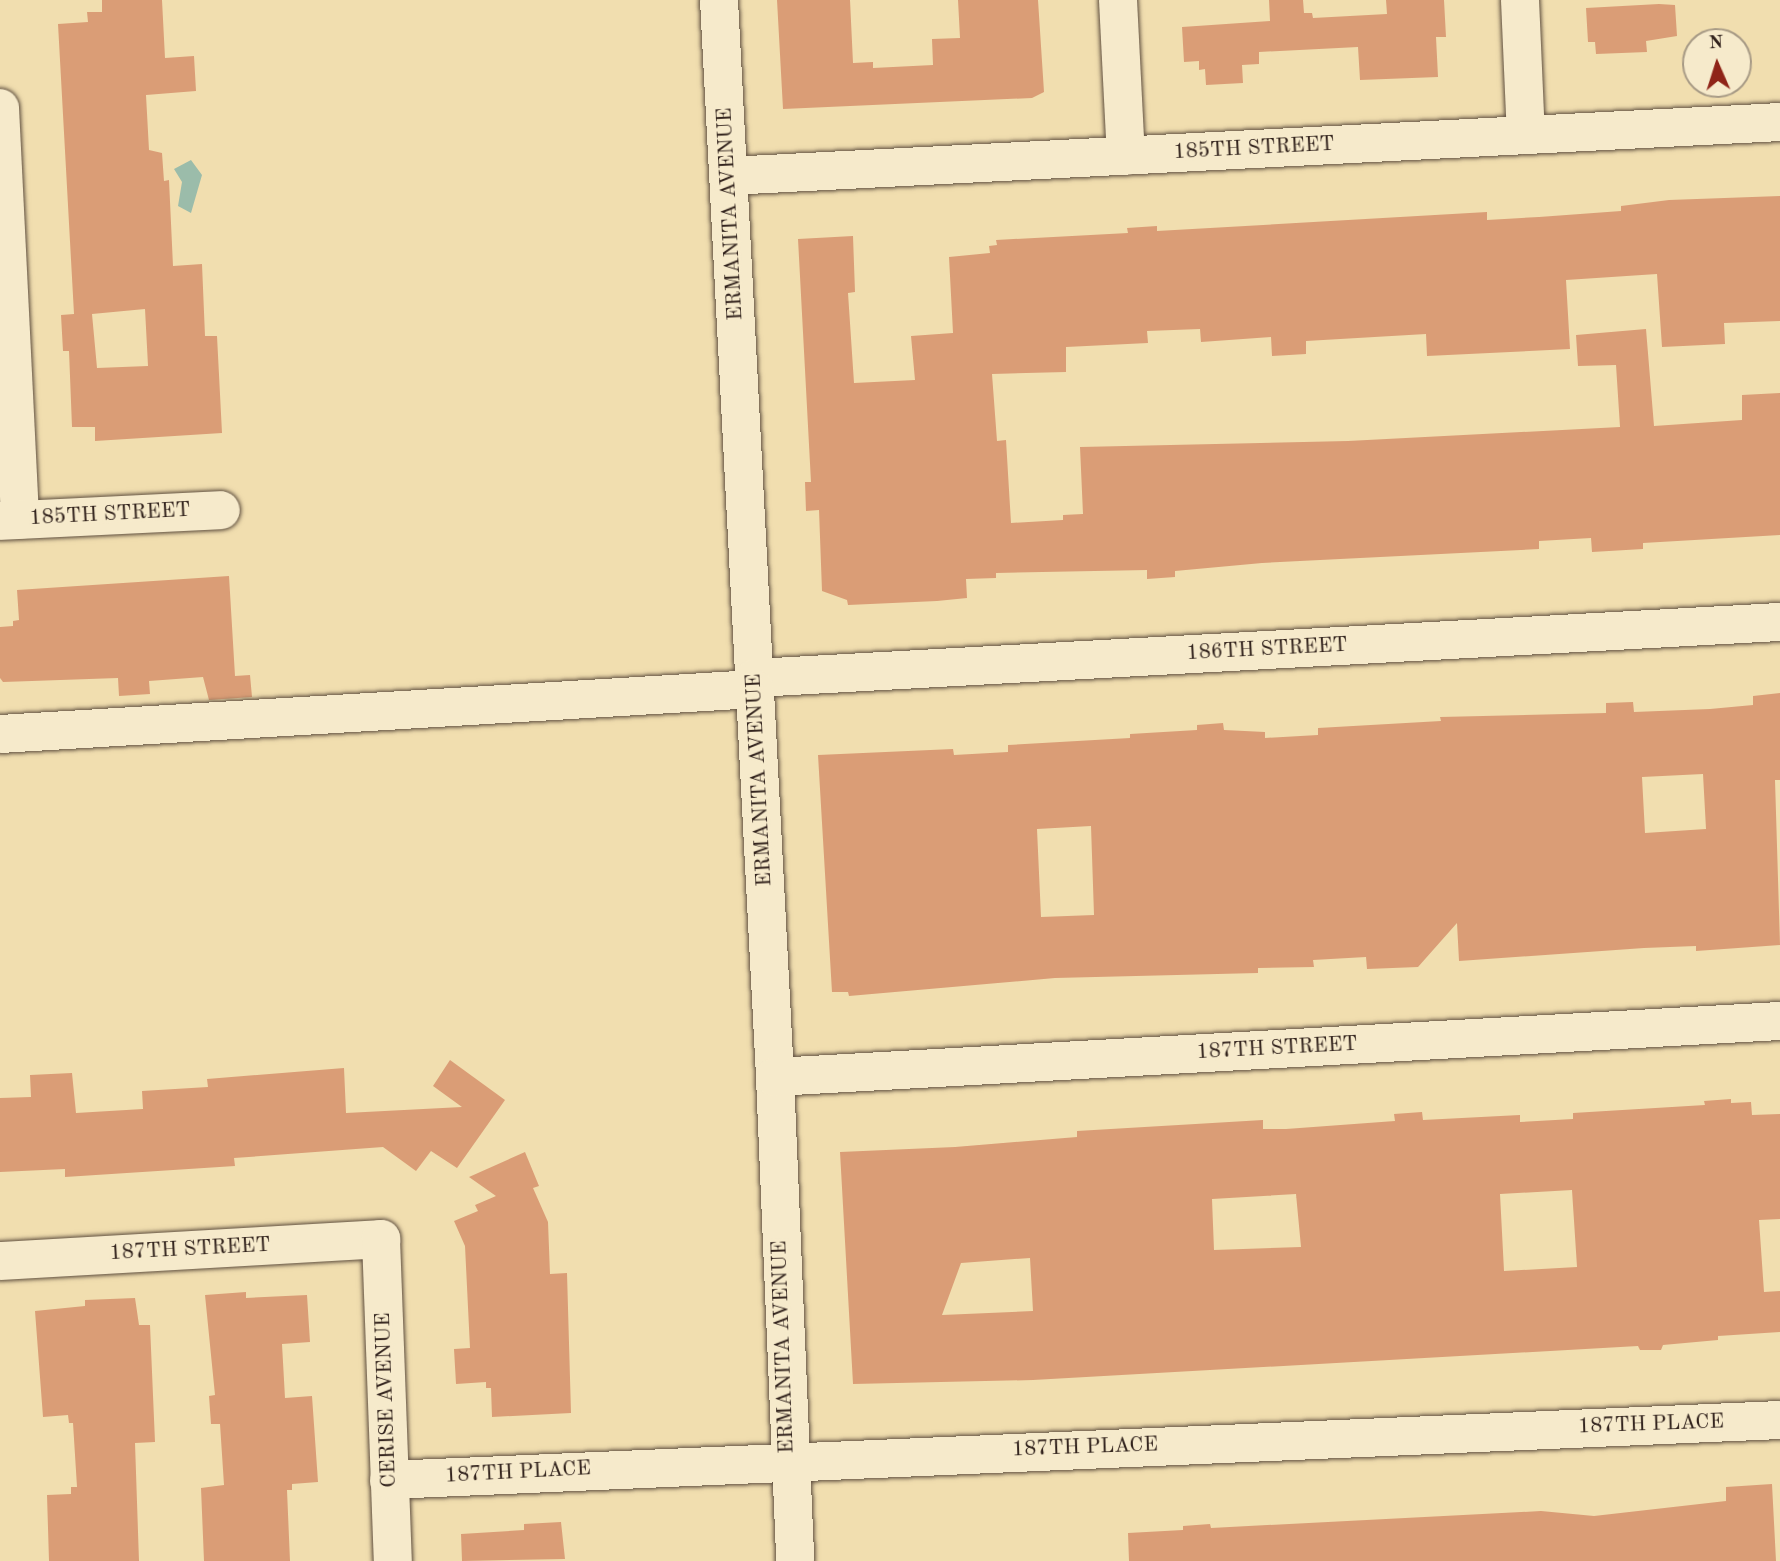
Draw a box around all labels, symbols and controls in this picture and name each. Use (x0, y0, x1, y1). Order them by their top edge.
north arrow (1682, 28, 1752, 98)
text: N (1708, 34, 1724, 53)
street label: ERMANITA AVENUE (713, 107, 749, 321)
street label: 185TH STREET (1173, 132, 1335, 166)
street label: 185TH STREET (29, 498, 191, 532)
street label: 186TH STREET (1186, 633, 1348, 667)
street label: ERMANITA AVENUE (742, 673, 778, 887)
street label: 187TH STREET (1196, 1032, 1358, 1066)
street label: 187TH STREET (109, 1233, 271, 1267)
street label: ERMANITA AVENUE (768, 1240, 800, 1454)
street label: CERISE AVENUE (371, 1312, 403, 1488)
street label: 187TH PLACE (1578, 1410, 1724, 1440)
street label: 187TH PLACE (1012, 1433, 1158, 1463)
street label: 187TH PLACE (444, 1457, 592, 1489)

